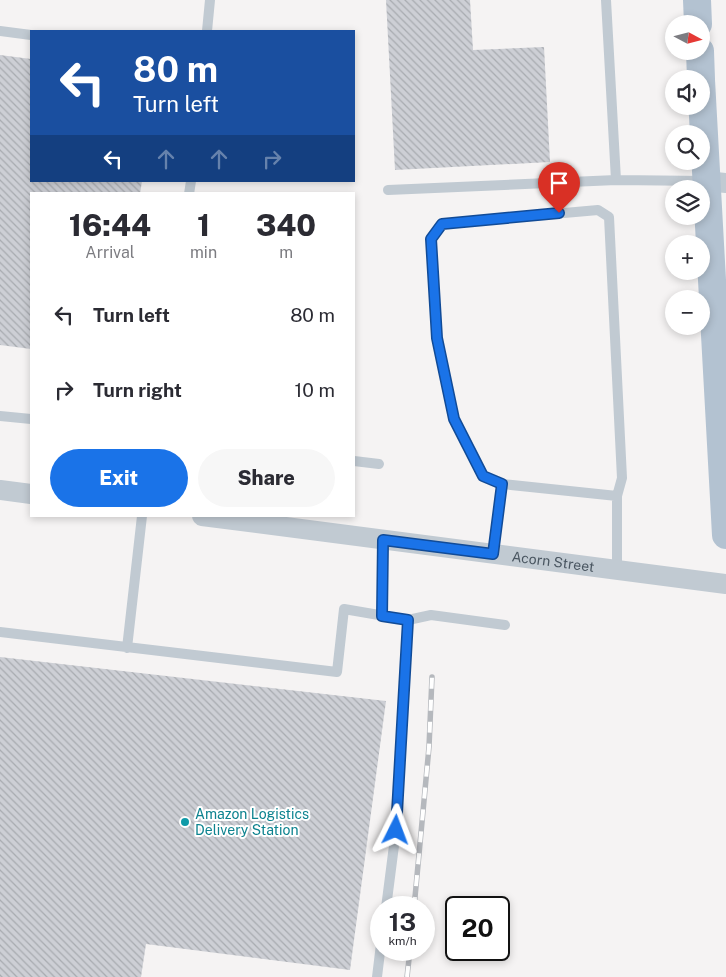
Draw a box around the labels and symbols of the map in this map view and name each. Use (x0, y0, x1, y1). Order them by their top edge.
north arrow (665, 15, 710, 60)
pin (538, 162, 580, 213)
street label: Acorn Street (511, 548, 595, 575)
position arrow (369, 803, 421, 855)
place label: Amazon Logistics Delivery Station (195, 806, 309, 838)
marker: Amazon Logistics Delivery Station (179, 816, 191, 828)
speed limit sign: 20 (445, 896, 510, 961)

